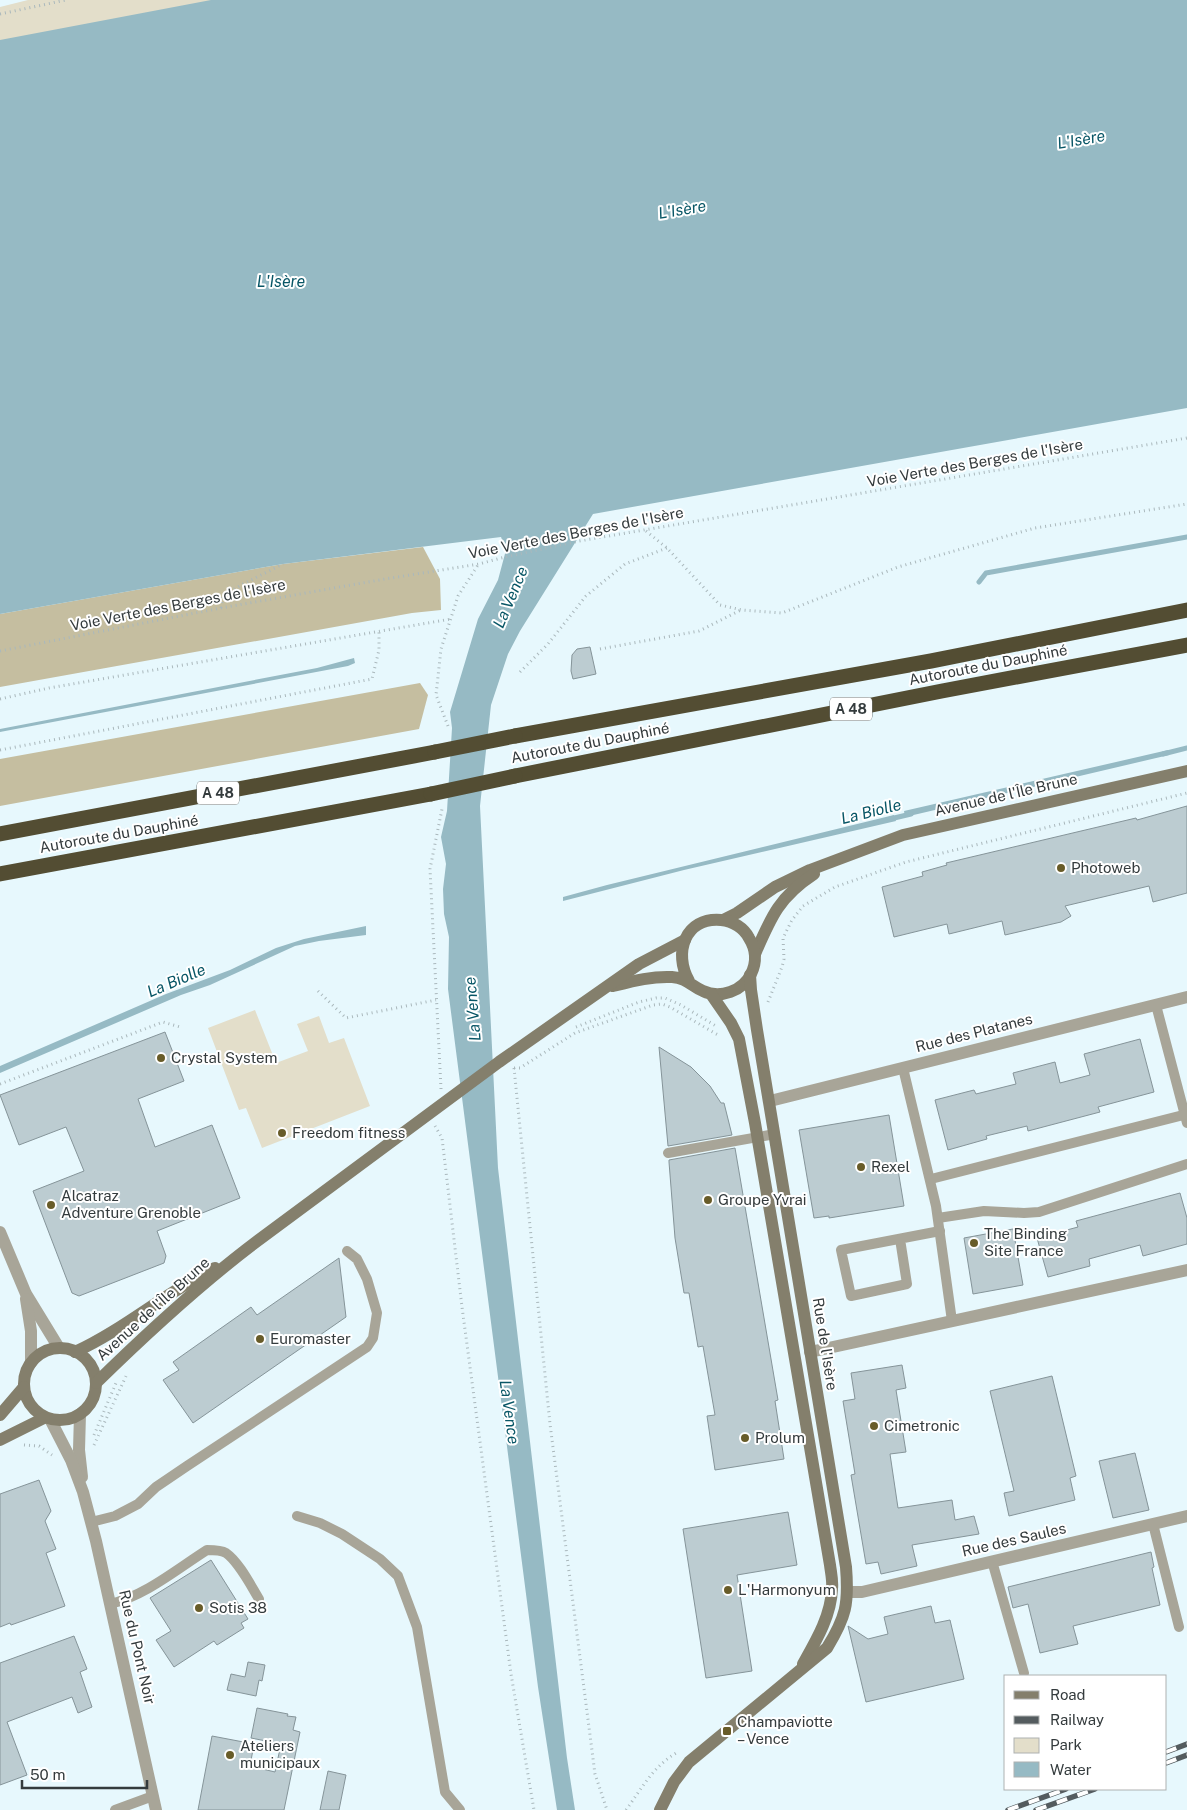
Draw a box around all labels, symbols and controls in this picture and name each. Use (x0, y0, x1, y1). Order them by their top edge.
water label: L'Isère (1056, 126, 1107, 153)
water label: L'Isère (657, 196, 708, 223)
water label: L'Isère (257, 272, 306, 291)
street label: Voie Verte des Berges de l'Isère (866, 435, 1084, 490)
street label: Voie Verte des Berges de l'Isère (467, 503, 685, 562)
water label: La Vence (489, 563, 532, 631)
street label: Voie Verte des Berges de l'Isère (69, 575, 287, 634)
street label: Autoroute du Dauphiné (907, 641, 1069, 688)
road number: A 48 (830, 698, 872, 721)
street label: Autoroute du Dauphiné (509, 719, 671, 766)
street label: Avenue de l'Île Brune (933, 770, 1079, 819)
road number: A 48 (197, 781, 239, 804)
water label: La Biolle (839, 795, 904, 828)
street label: Autoroute du Dauphiné (38, 811, 200, 856)
place label: Photoweb (1071, 859, 1140, 876)
marker: Photoweb (1055, 862, 1067, 874)
water label: La Biolle (144, 960, 209, 1001)
water label: La Vence (460, 976, 485, 1042)
street label: Rue des Platanes (914, 1010, 1034, 1055)
place label: Crystal System (171, 1049, 278, 1066)
marker: Crystal System (155, 1052, 167, 1064)
place label: Freedom fitness (292, 1124, 405, 1141)
marker: Freedom fitness (276, 1127, 288, 1139)
place label: Rexel (871, 1158, 910, 1175)
marker: Rexel (855, 1161, 867, 1173)
place label: Alcatraz Adventure Grenoble (61, 1187, 201, 1221)
place label: Groupe Yvrai (718, 1191, 807, 1208)
marker: Groupe Yvrai (702, 1194, 714, 1206)
marker: Alcatraz Adventure Grenoble (45, 1199, 57, 1211)
place label: The Binding Site France (984, 1225, 1067, 1259)
marker: The Binding Site France (968, 1237, 980, 1249)
street label: Avenue de l'Île Brune (93, 1254, 213, 1364)
street label: Rue de l'Isère (810, 1296, 841, 1392)
place label: Euromaster (270, 1330, 351, 1347)
marker: Euromaster (254, 1333, 266, 1345)
water label: La Vence (496, 1379, 523, 1446)
place label: Cimetronic (884, 1417, 960, 1434)
marker: Cimetronic (868, 1420, 880, 1432)
place label: Prolum (755, 1429, 805, 1446)
marker: Prolum (739, 1432, 751, 1444)
street label: Rue des Saules (960, 1519, 1068, 1560)
place label: L'Harmonyum (738, 1581, 836, 1598)
marker: L'Harmonyum (722, 1584, 734, 1596)
street label: Rue du Pont Noir (116, 1588, 159, 1706)
place label: Sotis 38 (209, 1599, 267, 1616)
marker: Sotis 38 (193, 1602, 205, 1614)
legend (1004, 1675, 1167, 1790)
text: Road (1050, 1686, 1086, 1703)
text: Railway (1050, 1711, 1104, 1728)
place label: Champaviotte – Vence (737, 1713, 833, 1747)
marker: Champaviotte – Vence (721, 1725, 733, 1737)
text: Park (1050, 1736, 1082, 1753)
place label: Ateliers municipaux (240, 1737, 320, 1771)
marker: Ateliers municipaux (224, 1749, 236, 1761)
scale bar (22, 1758, 148, 1790)
text: Water (1050, 1761, 1092, 1778)
text: 50 m (30, 1766, 65, 1783)

